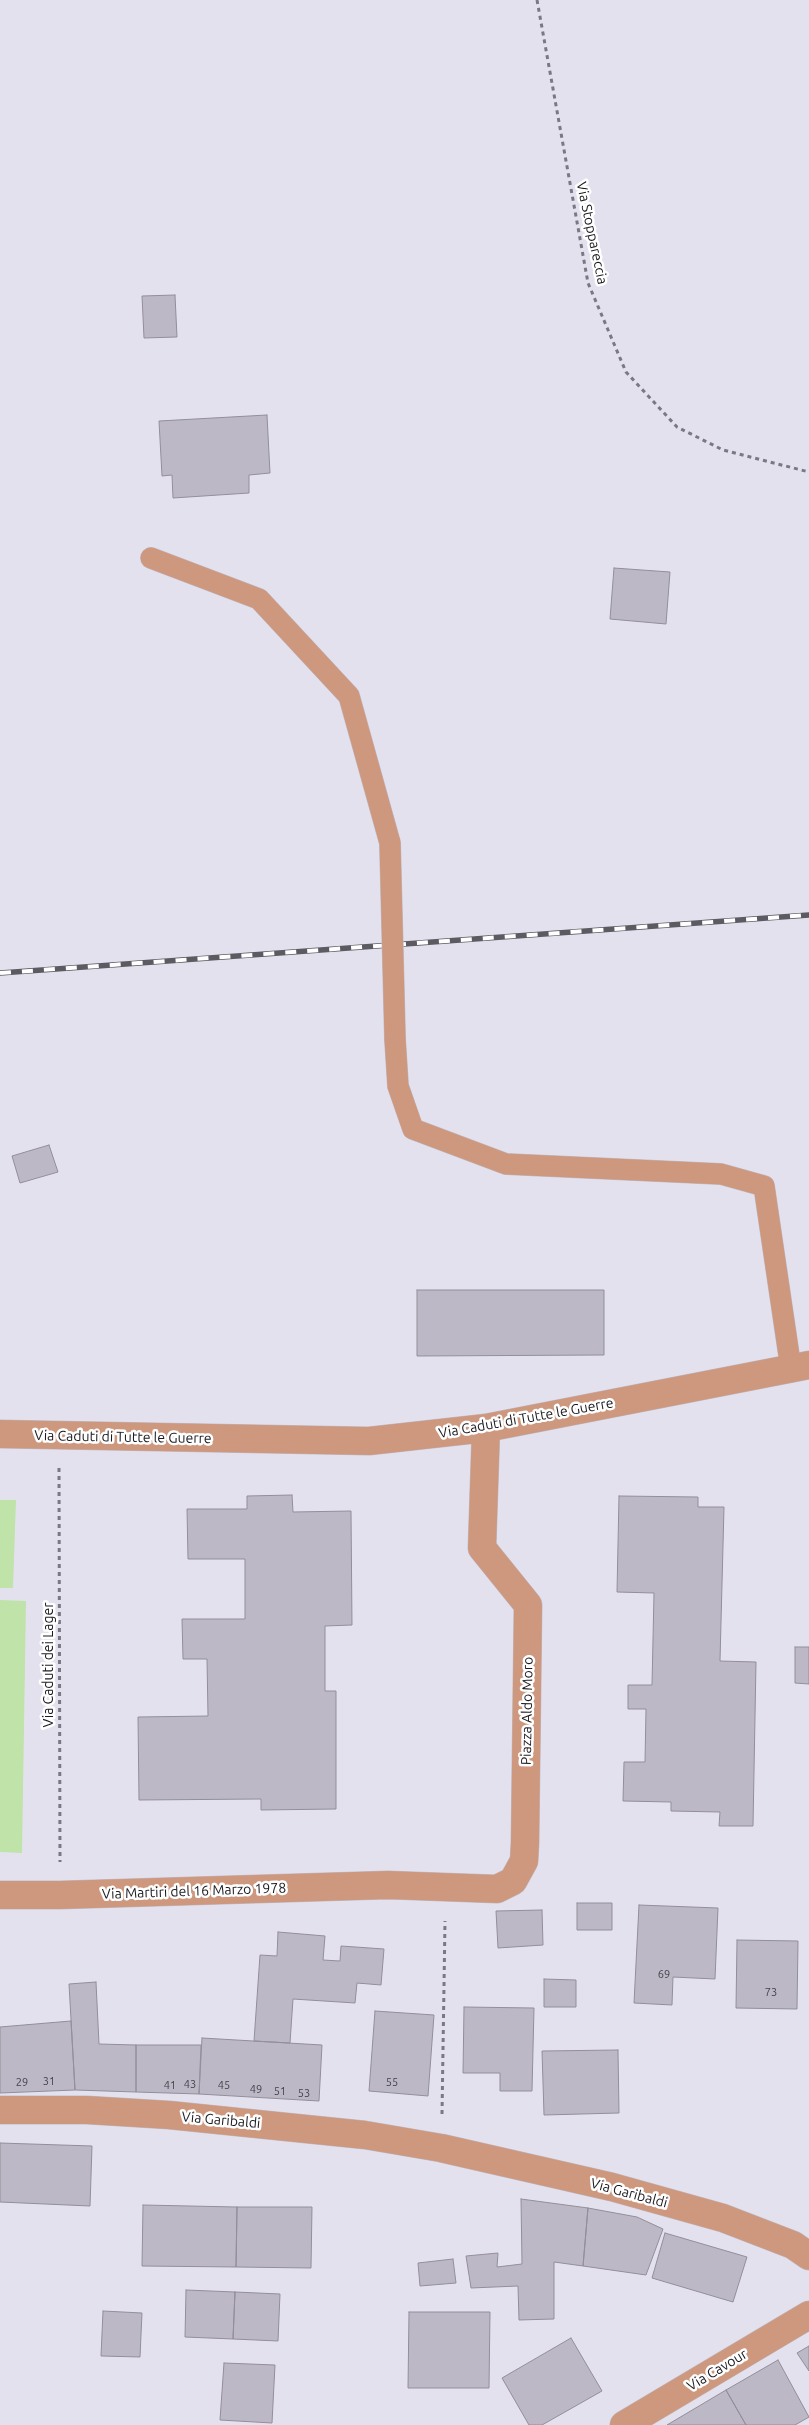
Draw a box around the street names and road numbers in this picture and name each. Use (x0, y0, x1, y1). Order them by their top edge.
street label: Via Stoppareccia (573, 180, 611, 286)
street label: Via Caduti di Tutte le Guerre (437, 1394, 615, 1442)
street label: Via Caduti di Tutte le Guerre (34, 1427, 212, 1447)
street label: Via Caduti dei Lager (40, 1602, 56, 1728)
street label: Piazza Aldo Moro (518, 1657, 536, 1765)
street label: Via Martiri del 16 Marzo 1978 (102, 1879, 286, 1903)
street label: Via Garibaldi (181, 2108, 261, 2132)
street label: Via Garibaldi (589, 2175, 669, 2211)
street label: Via Cavour (684, 2345, 750, 2395)

